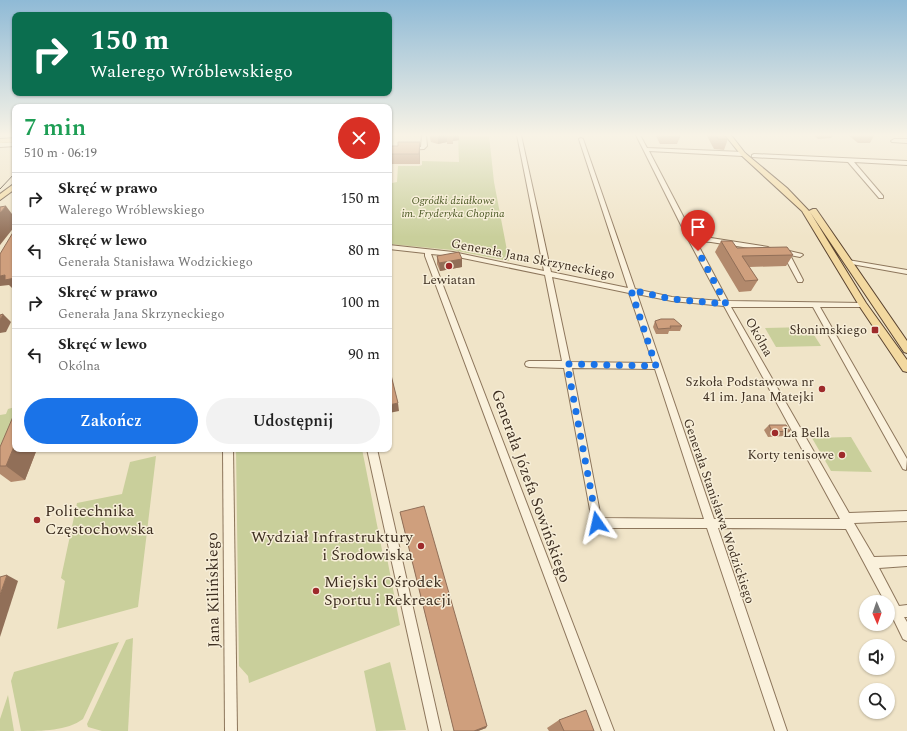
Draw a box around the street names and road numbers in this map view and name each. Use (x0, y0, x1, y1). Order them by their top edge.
street label: Generała Jana Skrzyneckiego (449, 233, 617, 285)
street label: Okólna (740, 314, 778, 361)
street label: Generała Józefa Sowińskiego (485, 386, 577, 586)
street label: Generała Stanisława Wodzickiego (678, 416, 760, 606)
street label: Jana Kilińskiego (200, 532, 226, 648)

